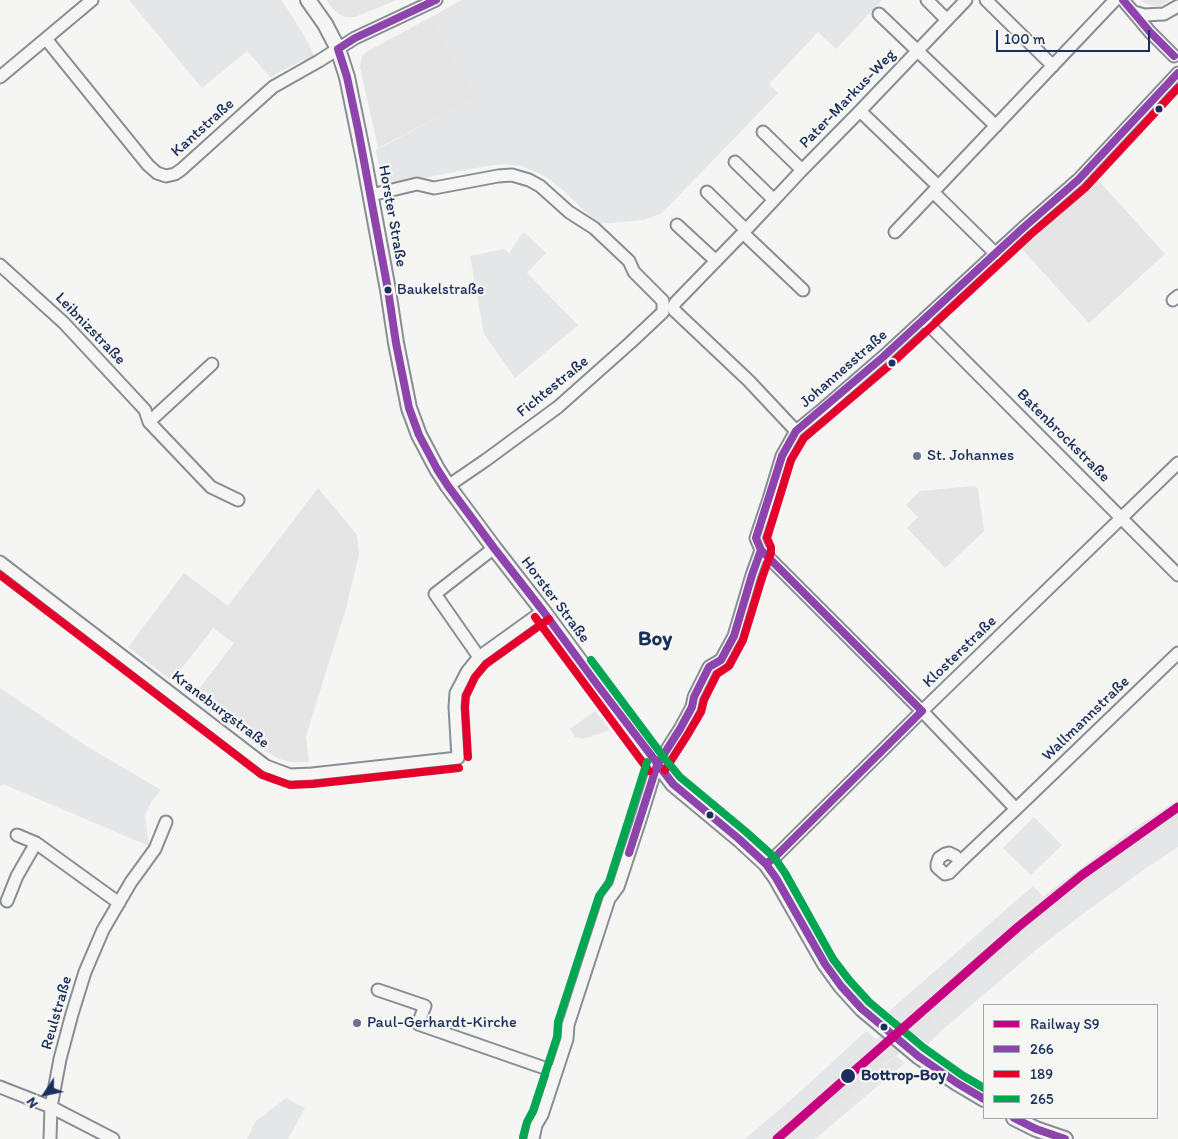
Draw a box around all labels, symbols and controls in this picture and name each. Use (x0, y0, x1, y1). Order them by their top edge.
scale bar (998, 20, 1152, 52)
text: 100 m (1004, 30, 1045, 48)
street label: Pater-Markus-Weg (796, 45, 900, 153)
street label: Kantstraße (168, 95, 238, 161)
unlabelled marker (1154, 104, 1164, 114)
street label: Horster Straße (374, 164, 410, 268)
place label: Baukelstraße (397, 281, 484, 299)
marker: Baukelstraße (383, 285, 393, 295)
street label: Leibnizstraße (51, 289, 129, 369)
street label: Johannesstraße (796, 326, 892, 412)
street label: Fichtestraße (513, 352, 593, 422)
unlabelled marker (887, 358, 897, 368)
street label: Batenbrockstraße (1012, 385, 1114, 487)
place label: St. Johannes (927, 446, 1014, 466)
marker: St. Johannes (911, 450, 923, 462)
street label: Horster Straße (516, 553, 594, 647)
street label: Klosterstraße (919, 612, 1001, 692)
district label: Boy (638, 627, 672, 653)
street label: Kraneburgstraße (167, 667, 273, 753)
street label: Wallmannstraße (1038, 672, 1134, 766)
unlabelled marker (705, 810, 715, 820)
street label: Reulstraße (37, 974, 77, 1052)
legend (983, 1004, 1158, 1119)
place label: Paul-Gerhardt-Kirche (367, 1013, 517, 1033)
text: Railway S9 (1030, 1015, 1100, 1033)
marker: Paul-Gerhardt-Kirche (351, 1017, 363, 1029)
unlabelled marker (879, 1022, 889, 1032)
text: 266 (1030, 1040, 1054, 1058)
text: 189 (1030, 1065, 1053, 1083)
place label: Bottrop-Boy (861, 1066, 946, 1086)
marker: Bottrop-Boy (839, 1067, 857, 1085)
north arrow (20, 1069, 70, 1119)
text: 265 (1030, 1090, 1054, 1108)
text: N (22, 1094, 42, 1111)

